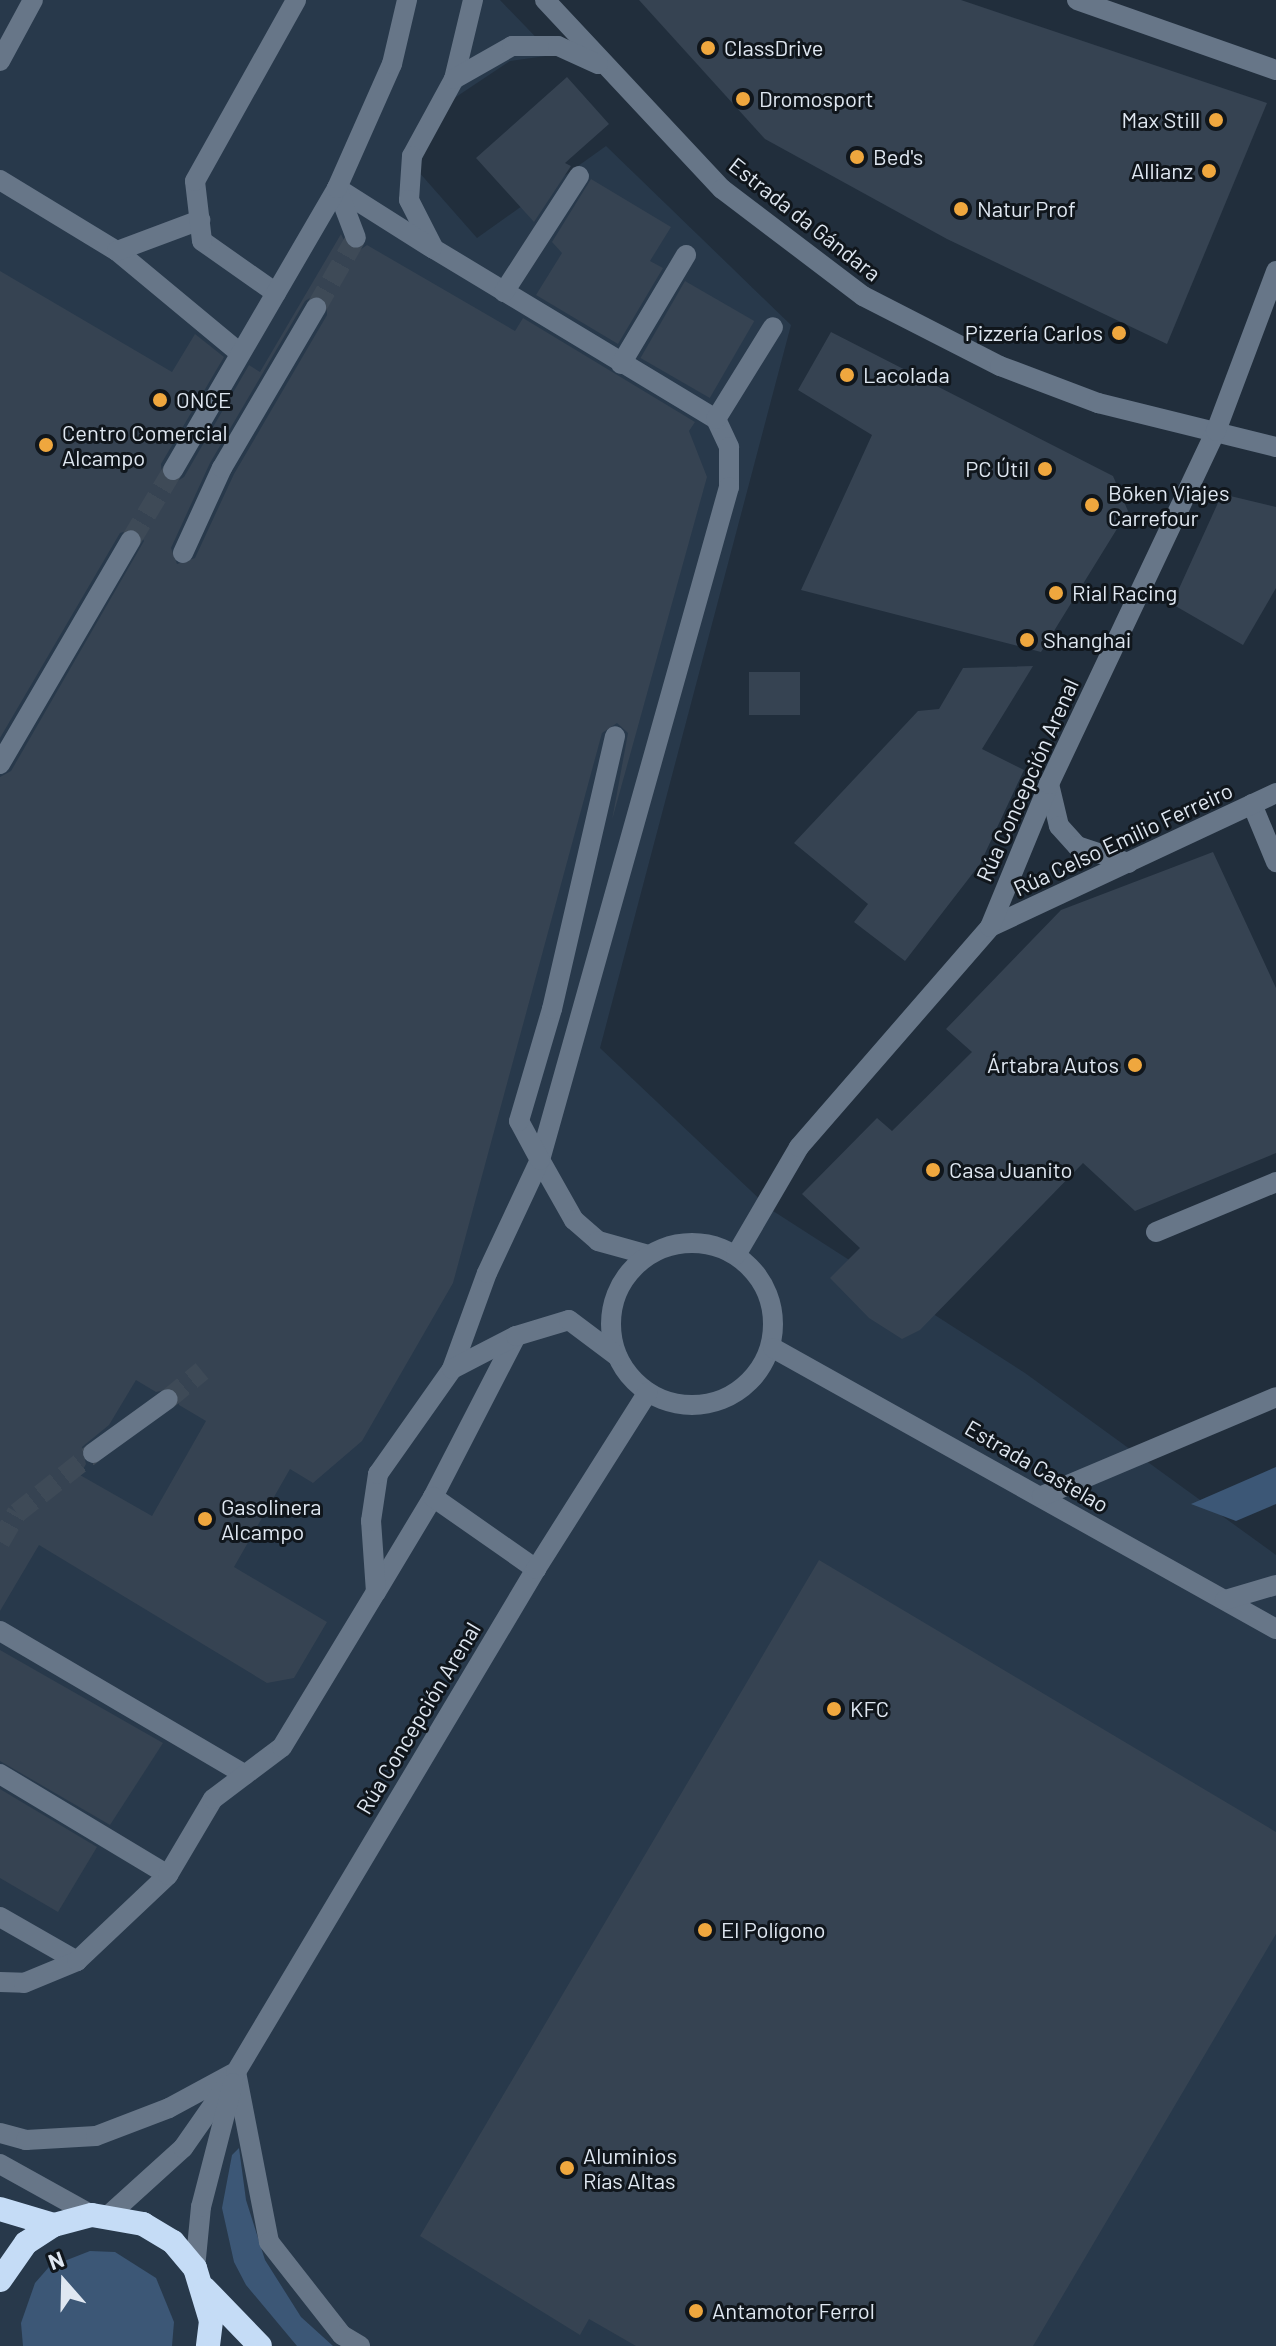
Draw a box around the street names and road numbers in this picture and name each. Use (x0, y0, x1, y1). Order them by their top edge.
street label: Estrada da Gándara (724, 152, 886, 286)
street label: Rúa Concepción Arenal (970, 674, 1084, 886)
street label: Rúa Celso Emilio Ferreiro (1009, 777, 1237, 901)
street label: Estrada Castelao (960, 1414, 1114, 1518)
street label: Rúa Concepción Arenal (350, 1617, 486, 1819)

